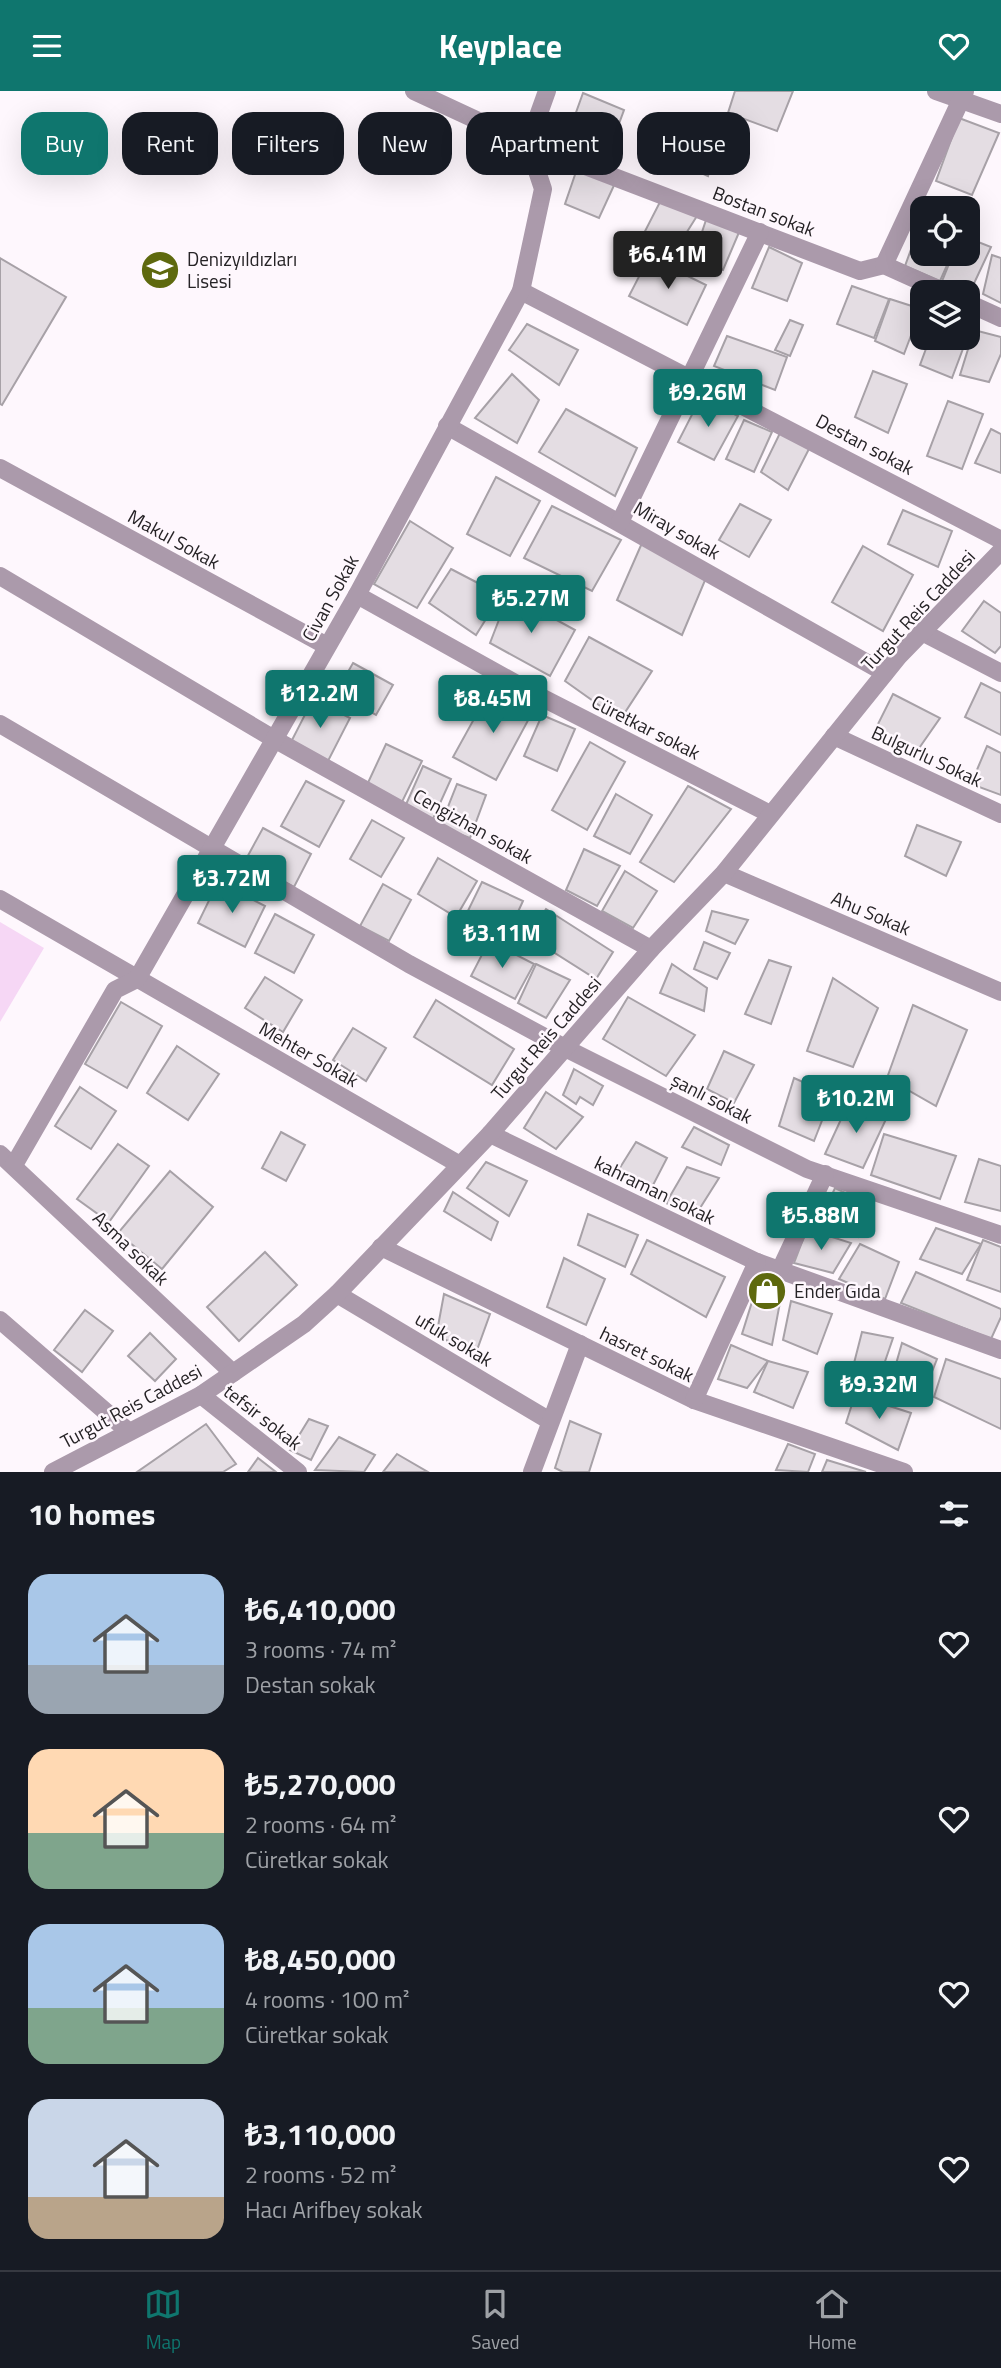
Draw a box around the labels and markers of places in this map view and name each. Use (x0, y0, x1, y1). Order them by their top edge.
pin: ₺6.41M (611, 231, 725, 291)
place label: Denizyıldızları Lisesi (187, 244, 297, 295)
school or university icon: Denizyıldızları Lisesi (139, 249, 181, 291)
pin: ₺9.26M (651, 369, 765, 429)
pin: ₺5.27M (474, 575, 588, 635)
pin: ₺12.2M (263, 671, 377, 730)
pin: ₺8.45M (436, 675, 550, 735)
pin: ₺3.72M (175, 855, 289, 915)
pin: ₺3.11M (445, 911, 559, 970)
pin: ₺10.2M (799, 1075, 913, 1135)
pin: ₺5.88M (764, 1193, 878, 1252)
shop icon: Ender Gıda (746, 1270, 788, 1312)
place label: Ender Gıda (794, 1276, 881, 1305)
pin: ₺9.32M (822, 1361, 936, 1421)

